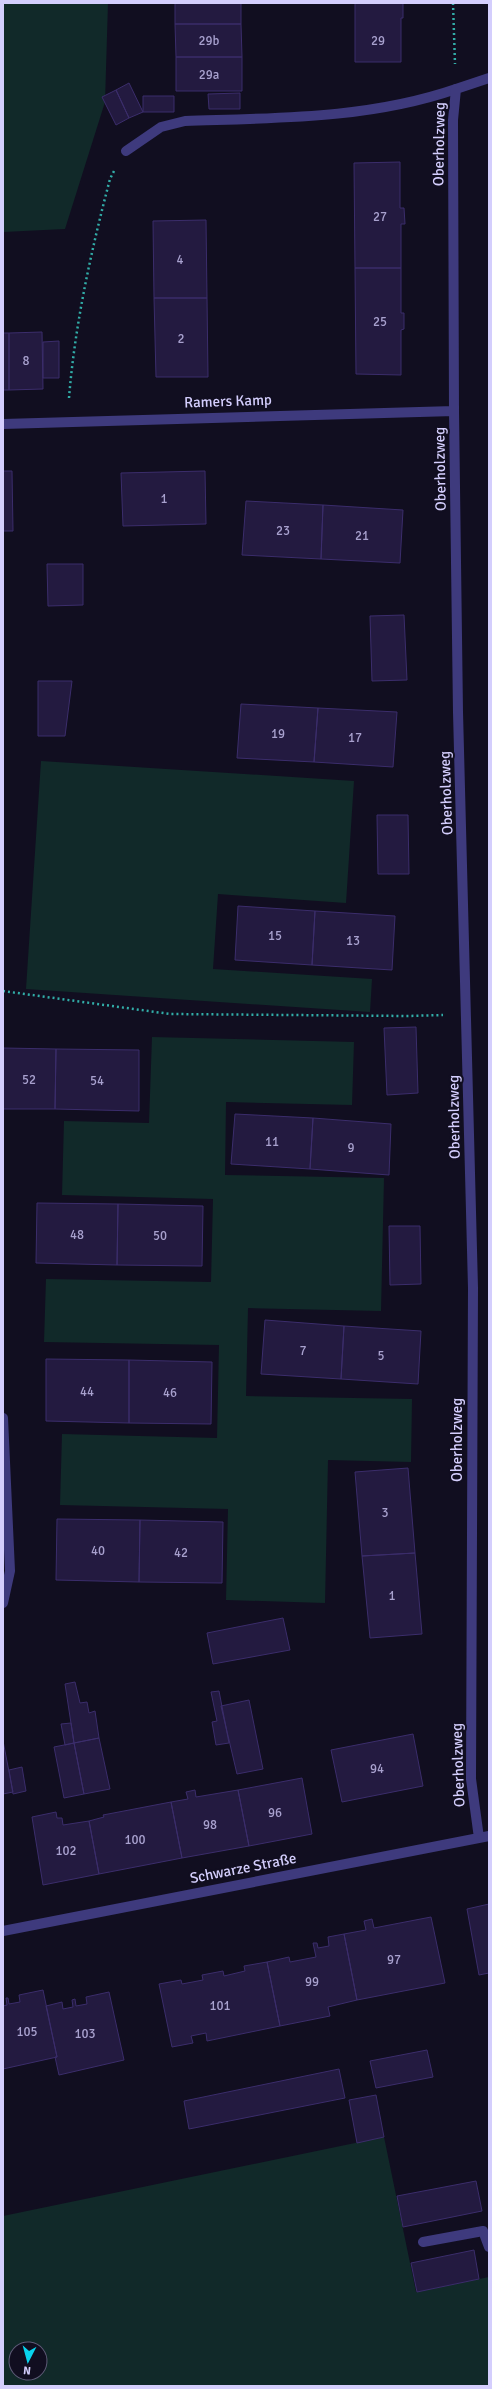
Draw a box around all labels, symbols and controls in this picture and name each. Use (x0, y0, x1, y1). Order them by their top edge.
house number: 29b (199, 33, 220, 49)
house number: 29 (371, 33, 385, 49)
house number: 29a (199, 67, 219, 83)
street label: Oberholzweg (429, 102, 449, 186)
house number: 27 (373, 209, 387, 225)
house number: 4 (176, 252, 184, 268)
house number: 25 (373, 314, 387, 330)
house number: 2 (177, 331, 185, 347)
house number: 8 (22, 353, 30, 369)
street label: Ramers Kamp (184, 390, 272, 412)
street label: Oberholzweg (430, 427, 450, 511)
house number: 1 (160, 491, 168, 507)
house number: 23 (276, 523, 290, 539)
house number: 21 (355, 528, 369, 544)
house number: 19 (271, 726, 285, 742)
house number: 17 (348, 730, 362, 746)
street label: Oberholzweg (436, 751, 456, 835)
house number: 15 (268, 928, 282, 944)
house number: 13 (346, 933, 360, 949)
house number: 52 (22, 1072, 36, 1088)
house number: 54 (90, 1073, 104, 1089)
street label: Oberholzweg (444, 1075, 464, 1159)
house number: 11 (265, 1134, 279, 1150)
house number: 9 (347, 1140, 355, 1156)
house number: 48 (70, 1227, 84, 1243)
house number: 50 (153, 1228, 167, 1244)
house number: 7 (299, 1343, 307, 1359)
house number: 5 (377, 1348, 385, 1364)
house number: 44 (80, 1384, 94, 1400)
house number: 46 (163, 1385, 177, 1401)
street label: Oberholzweg (448, 1398, 466, 1482)
house number: 3 (381, 1505, 389, 1521)
house number: 40 (91, 1543, 105, 1559)
house number: 42 (174, 1545, 188, 1561)
house number: 1 (388, 1588, 396, 1604)
street label: Oberholzweg (448, 1723, 468, 1807)
house number: 94 (370, 1761, 384, 1777)
house number: 96 (268, 1805, 282, 1821)
house number: 98 (203, 1817, 217, 1833)
house number: 100 (124, 1832, 146, 1848)
house number: 102 (55, 1843, 77, 1859)
street label: Schwarze Straße (188, 1849, 298, 1887)
house number: 97 (387, 1952, 401, 1968)
house number: 99 (305, 1974, 319, 1990)
house number: 101 (209, 1998, 231, 2014)
house number: 105 (16, 2024, 38, 2040)
house number: 103 (74, 2026, 96, 2042)
north arrow (8, 2341, 48, 2381)
text: N (23, 2364, 31, 2377)

